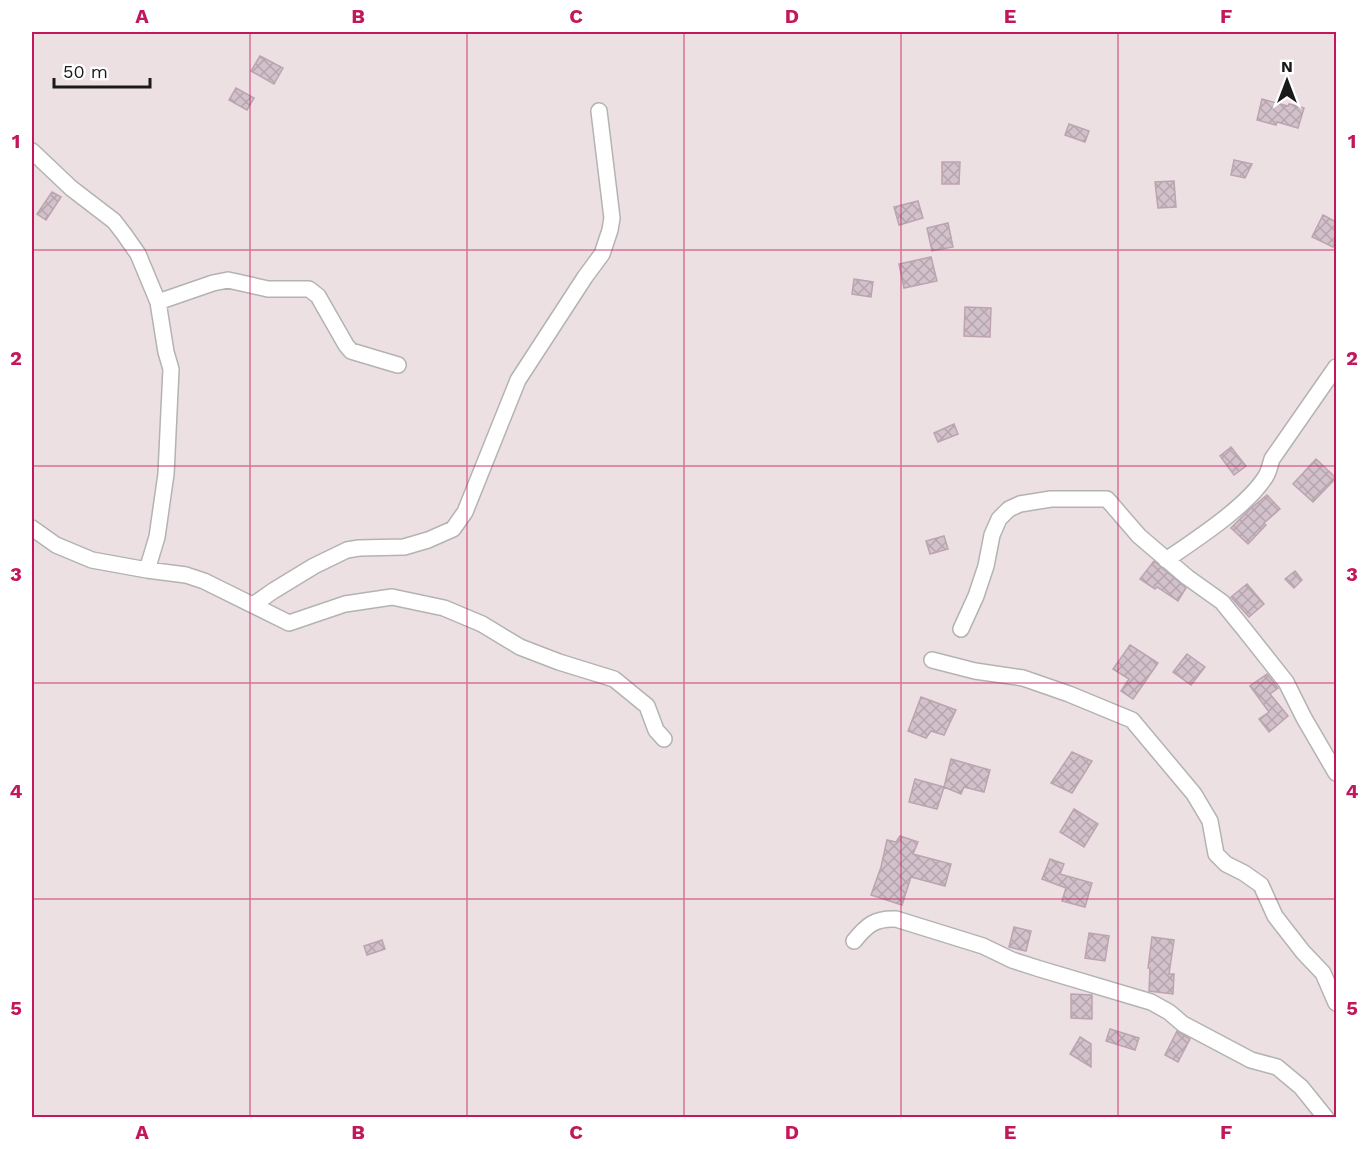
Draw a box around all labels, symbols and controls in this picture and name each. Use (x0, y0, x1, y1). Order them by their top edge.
text: A (135, 4, 149, 28)
text: B (351, 4, 365, 28)
text: C (569, 4, 583, 28)
text: D (785, 4, 799, 28)
text: E (1004, 4, 1016, 28)
text: F (1220, 4, 1232, 28)
scale bar (54, 51, 150, 89)
north arrow (1257, 51, 1317, 111)
text: N (1281, 57, 1293, 76)
text: 50 m (63, 61, 108, 82)
text: 1 (12, 129, 20, 153)
text: 1 (1348, 129, 1356, 153)
text: 2 (10, 346, 22, 370)
text: 2 (1346, 346, 1358, 370)
text: 3 (10, 562, 22, 586)
text: 3 (1346, 562, 1358, 586)
text: 4 (10, 779, 23, 803)
text: 4 (1346, 779, 1359, 803)
text: 5 (10, 996, 22, 1020)
text: 5 (1346, 996, 1358, 1020)
text: A (135, 1120, 149, 1144)
text: B (351, 1120, 365, 1144)
text: C (569, 1120, 583, 1144)
text: D (785, 1120, 799, 1144)
text: E (1004, 1120, 1016, 1144)
text: F (1220, 1120, 1232, 1144)

